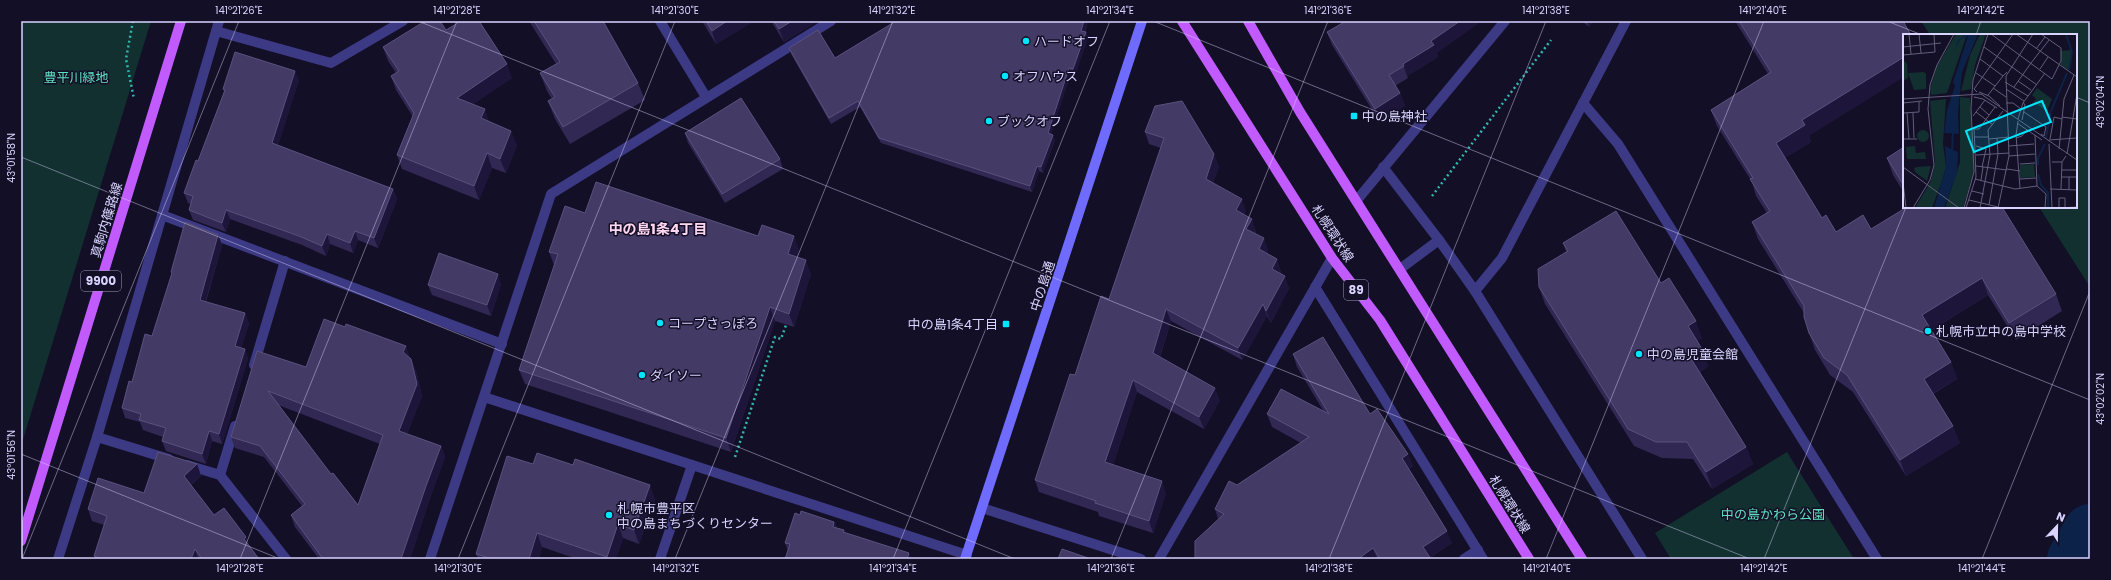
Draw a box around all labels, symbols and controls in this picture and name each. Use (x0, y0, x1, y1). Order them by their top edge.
text: 141°21'26"E (215, 3, 263, 18)
text: 141°21'28"E (433, 3, 481, 18)
text: 141°21'30"E (651, 3, 699, 18)
text: 141°21'32"E (868, 3, 916, 18)
text: 141°21'34"E (1086, 3, 1134, 18)
text: 141°21'36"E (1304, 3, 1352, 18)
text: 141°21'38"E (1522, 3, 1570, 18)
text: 141°21'40"E (1739, 3, 1787, 18)
text: 141°21'42"E (1957, 3, 2005, 18)
place label: ハードオフ (1034, 32, 1099, 51)
inset map (1903, 34, 2077, 208)
marker: ハードオフ (1021, 36, 1031, 46)
place label: オフハウス (1013, 67, 1078, 86)
park label: 豊平川緑地 (43, 68, 109, 87)
marker: オフハウス (1000, 71, 1010, 81)
text: 43°02'04"N (2093, 76, 2108, 128)
place label: 中の島神社 (1362, 107, 1427, 126)
marker: 中の島神社 (1349, 111, 1359, 121)
place label: ブックオフ (997, 112, 1062, 131)
marker: ブックオフ (984, 116, 994, 126)
text: 43°01'58"N (4, 133, 19, 183)
street label: 真駒内篠路線 (86, 180, 127, 260)
street label: 札幌環状線 (1307, 201, 1358, 266)
district label: 中の島1条4丁目 (609, 219, 707, 239)
street label: 中の島通 (1025, 258, 1060, 314)
road number: 9900 (81, 271, 121, 291)
road number: 89 (1344, 280, 1368, 300)
place label: コープさっぽろ (668, 314, 758, 333)
place label: 中の島1条4丁目 (908, 315, 998, 334)
marker: コープさっぽろ (655, 318, 665, 328)
marker: 中の島1条4丁目 (1001, 319, 1011, 329)
place label: 札幌市立中の島中学校 (1936, 322, 2066, 341)
marker: 札幌市立中の島中学校 (1923, 326, 1933, 336)
place label: 中の島児童会館 (1647, 345, 1738, 364)
marker: 中の島児童会館 (1634, 349, 1644, 359)
place label: ダイソー (650, 366, 702, 385)
marker: ダイソー (637, 370, 647, 380)
text: 43°02'02"N (2093, 373, 2108, 425)
text: 43°01'56"N (4, 430, 19, 480)
street label: 札幌環状線 (1484, 472, 1535, 537)
place label: 札幌市豊平区 中の島まちづくりセンター (617, 499, 773, 533)
park label: 中の島かわら公園 (1721, 505, 1825, 524)
north arrow (2037, 506, 2077, 546)
text: N (2054, 508, 2068, 526)
marker: 札幌市豊平区 中の島まちづくりセンター (604, 510, 614, 520)
text: 141°21'28"E (216, 561, 264, 576)
text: 141°21'30"E (434, 561, 482, 576)
text: 141°21'32"E (652, 561, 700, 576)
text: 141°21'34"E (869, 561, 917, 576)
text: 141°21'36"E (1087, 561, 1135, 576)
text: 141°21'38"E (1305, 561, 1353, 576)
text: 141°21'40"E (1523, 561, 1571, 576)
text: 141°21'42"E (1740, 561, 1788, 576)
text: 141°21'44"E (1958, 561, 2006, 576)

